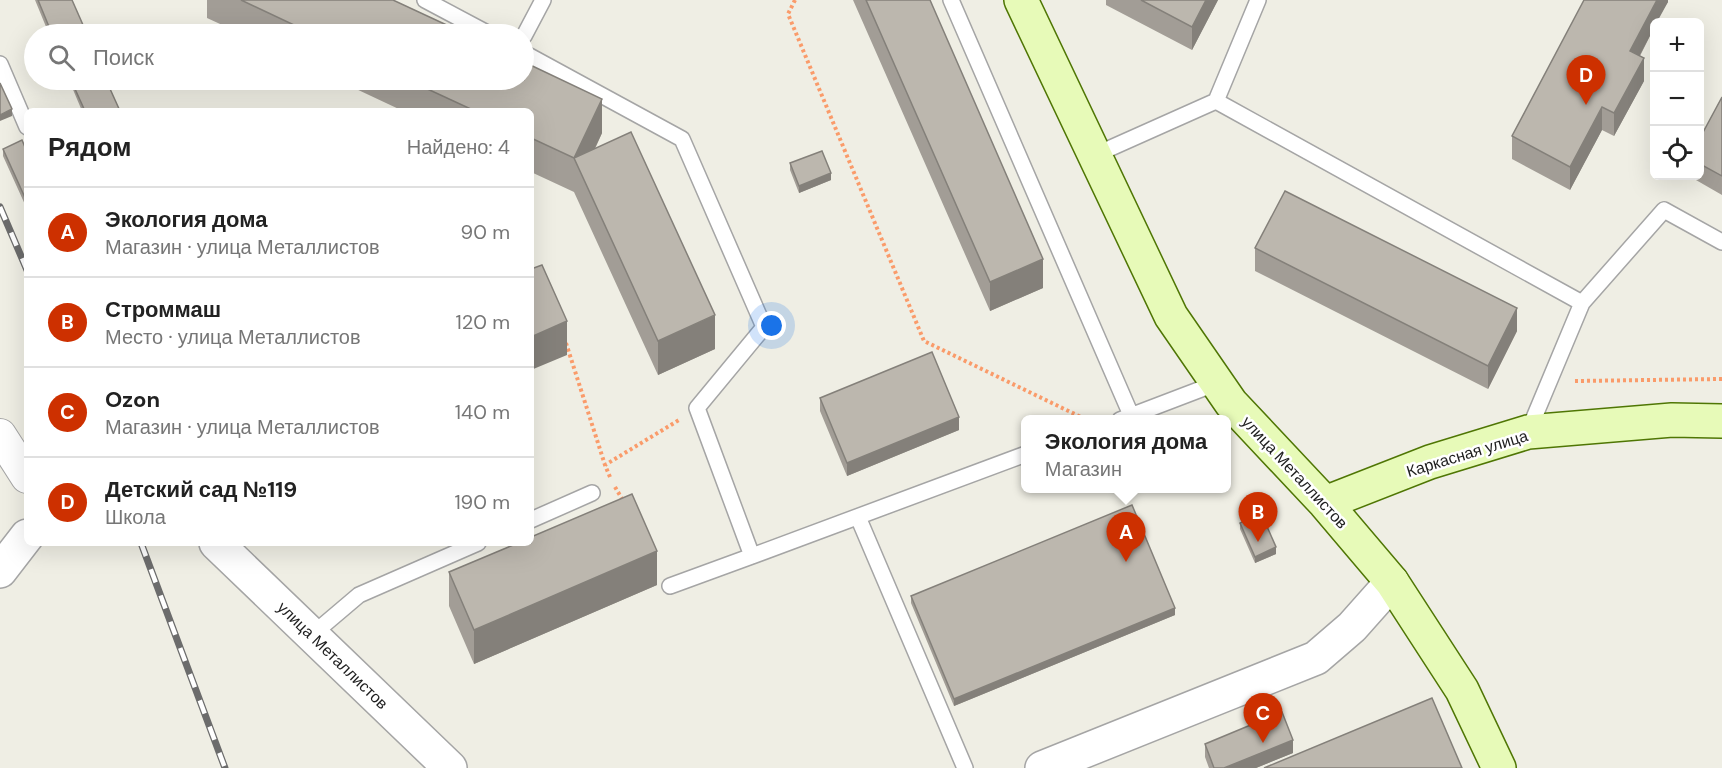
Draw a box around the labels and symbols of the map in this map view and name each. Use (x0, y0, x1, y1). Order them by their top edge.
pin: D (1566, 56, 1606, 105)
your location (757, 311, 786, 340)
street label: улица Металлистов (1237, 412, 1352, 533)
street label: Каркасная улица (1404, 425, 1531, 482)
pin: B (1238, 492, 1278, 542)
pin: A (1106, 512, 1146, 562)
street label: улица Металлистов (273, 597, 393, 714)
pin: C (1244, 694, 1282, 743)

